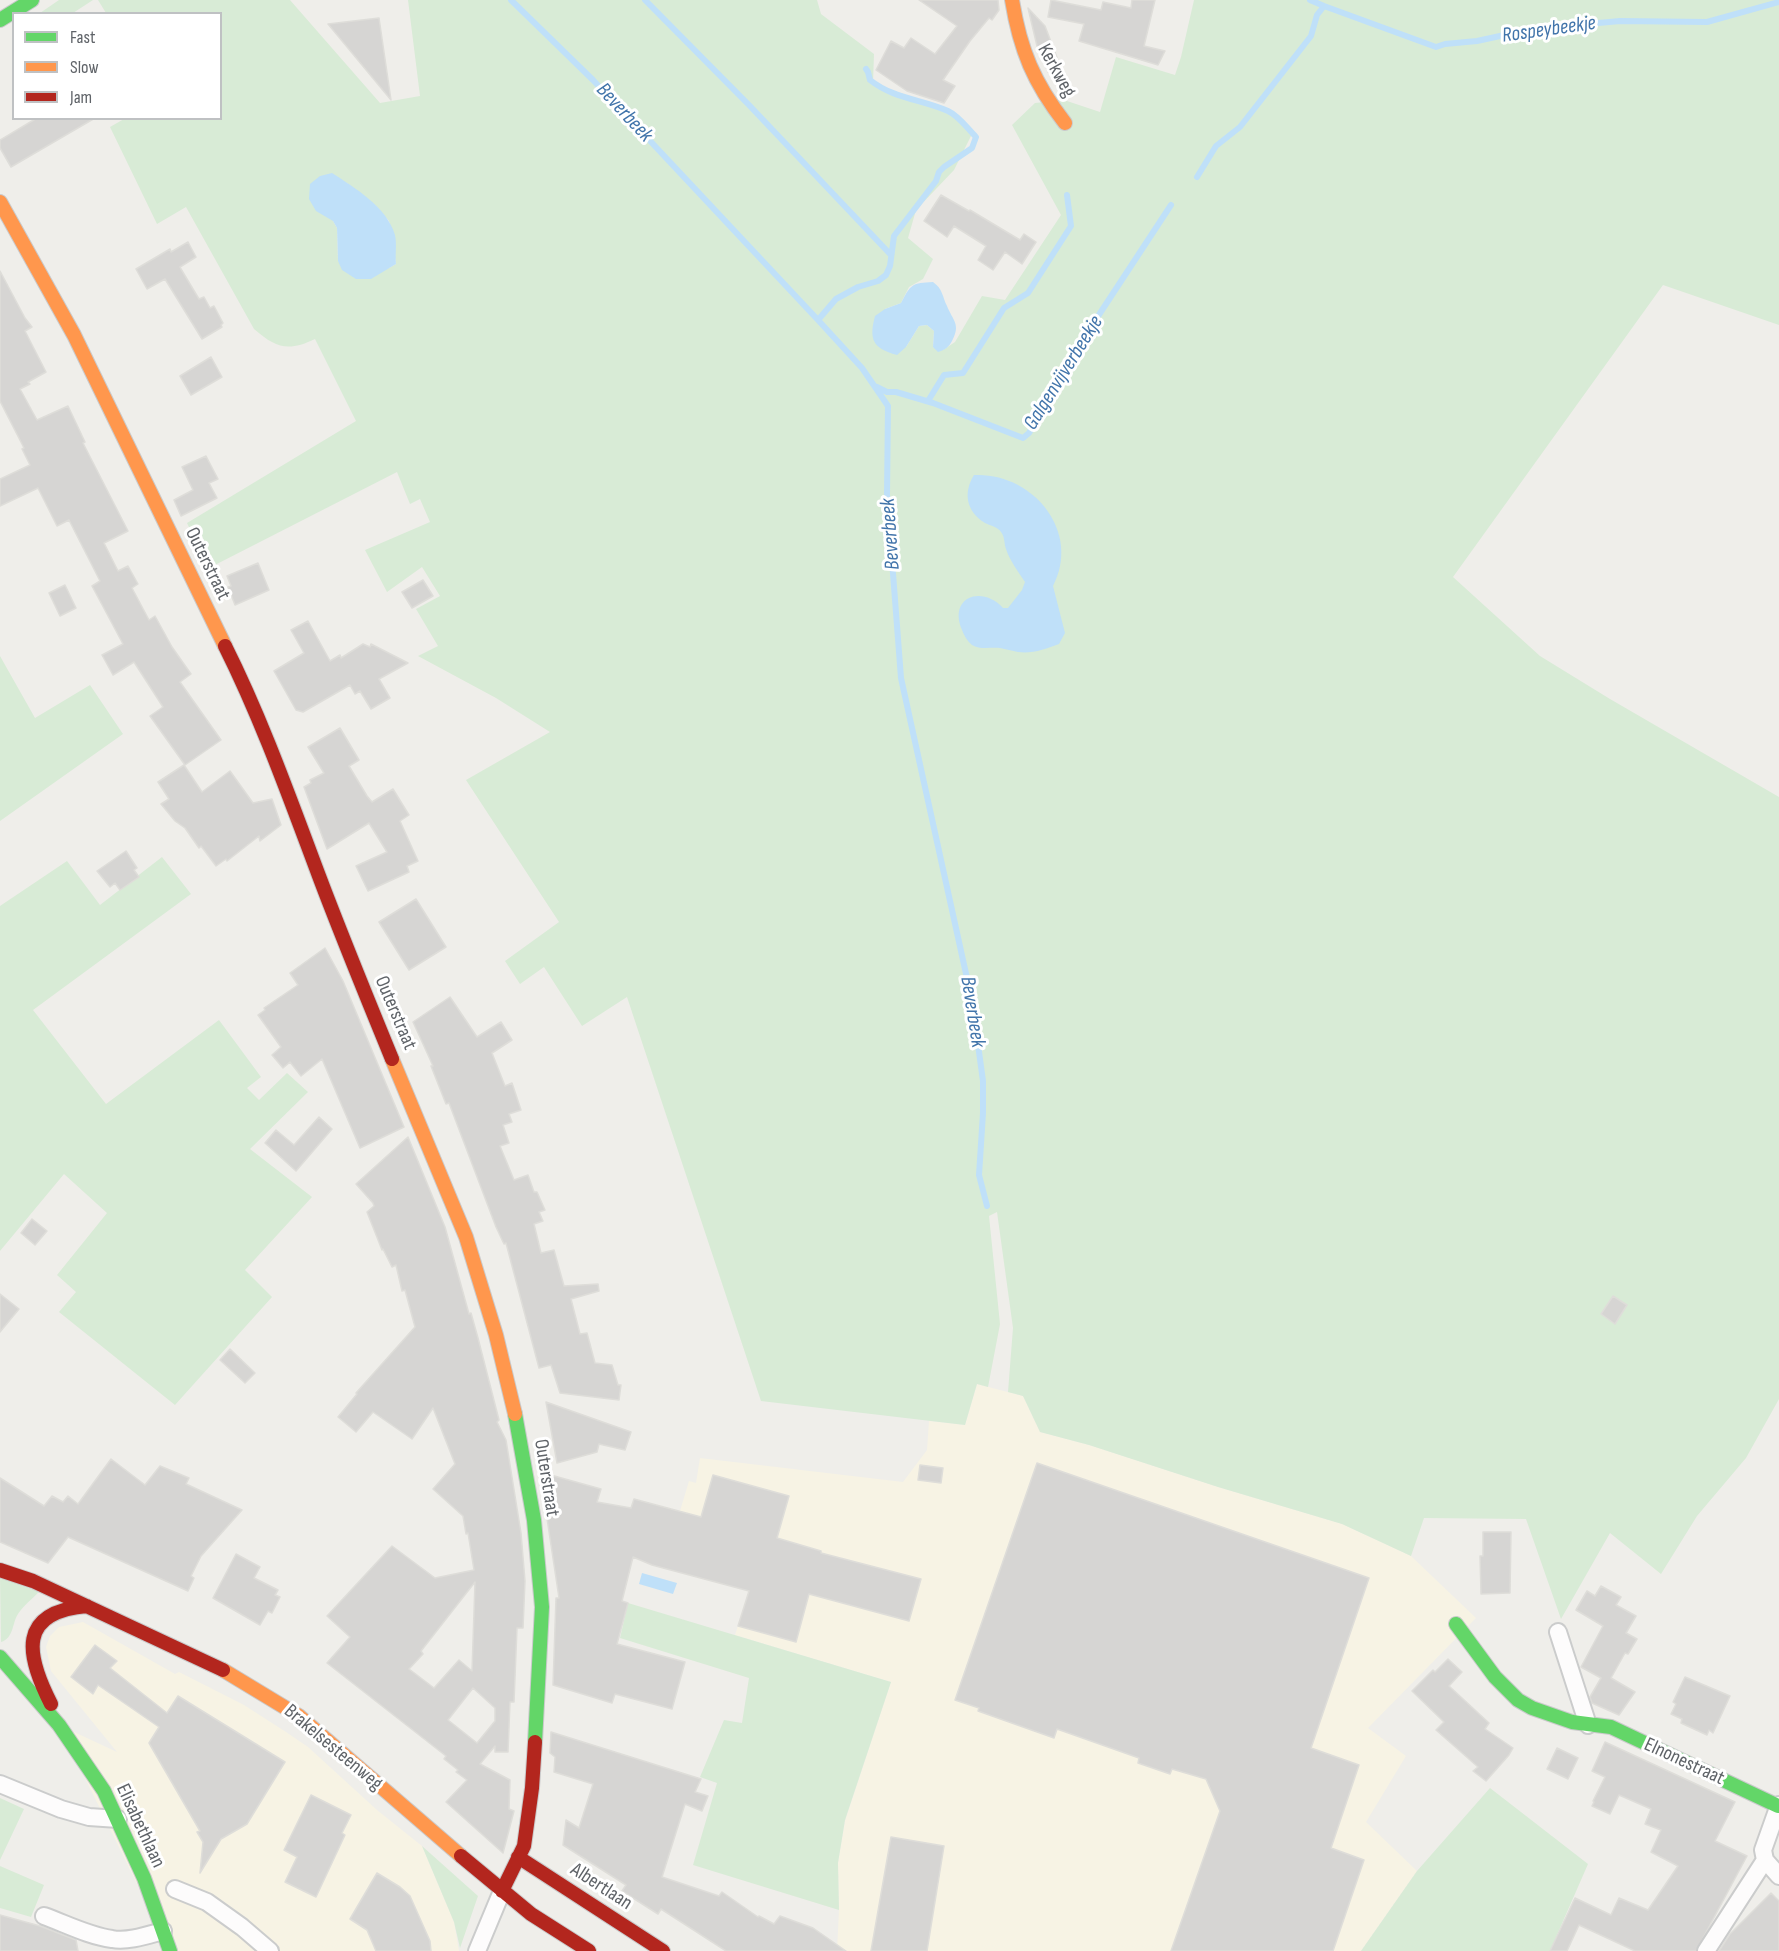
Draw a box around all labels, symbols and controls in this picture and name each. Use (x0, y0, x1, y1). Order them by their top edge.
water label: Rospeybeekje (1501, 11, 1597, 49)
legend (12, 12, 222, 120)
text: Fast (70, 27, 95, 48)
street label: Kerkweg (1032, 40, 1080, 102)
text: Slow (70, 57, 99, 78)
water label: Beverbeek (590, 78, 658, 148)
text: Jam (70, 87, 92, 108)
water label: Galgenvijverbeekje (1019, 311, 1109, 435)
water label: Beverbeek (876, 497, 906, 571)
street label: Outerstraat (179, 524, 235, 604)
street label: Outerstraat (369, 972, 421, 1054)
water label: Beverbeek (954, 975, 990, 1049)
street label: Outerstraat (528, 1438, 564, 1518)
street label: Brakelsesteenweg (279, 1700, 387, 1796)
street label: Elnonestraat (1640, 1733, 1728, 1791)
street label: Elisabethlaan (110, 1780, 170, 1872)
street label: Albertlaan (566, 1858, 636, 1916)

